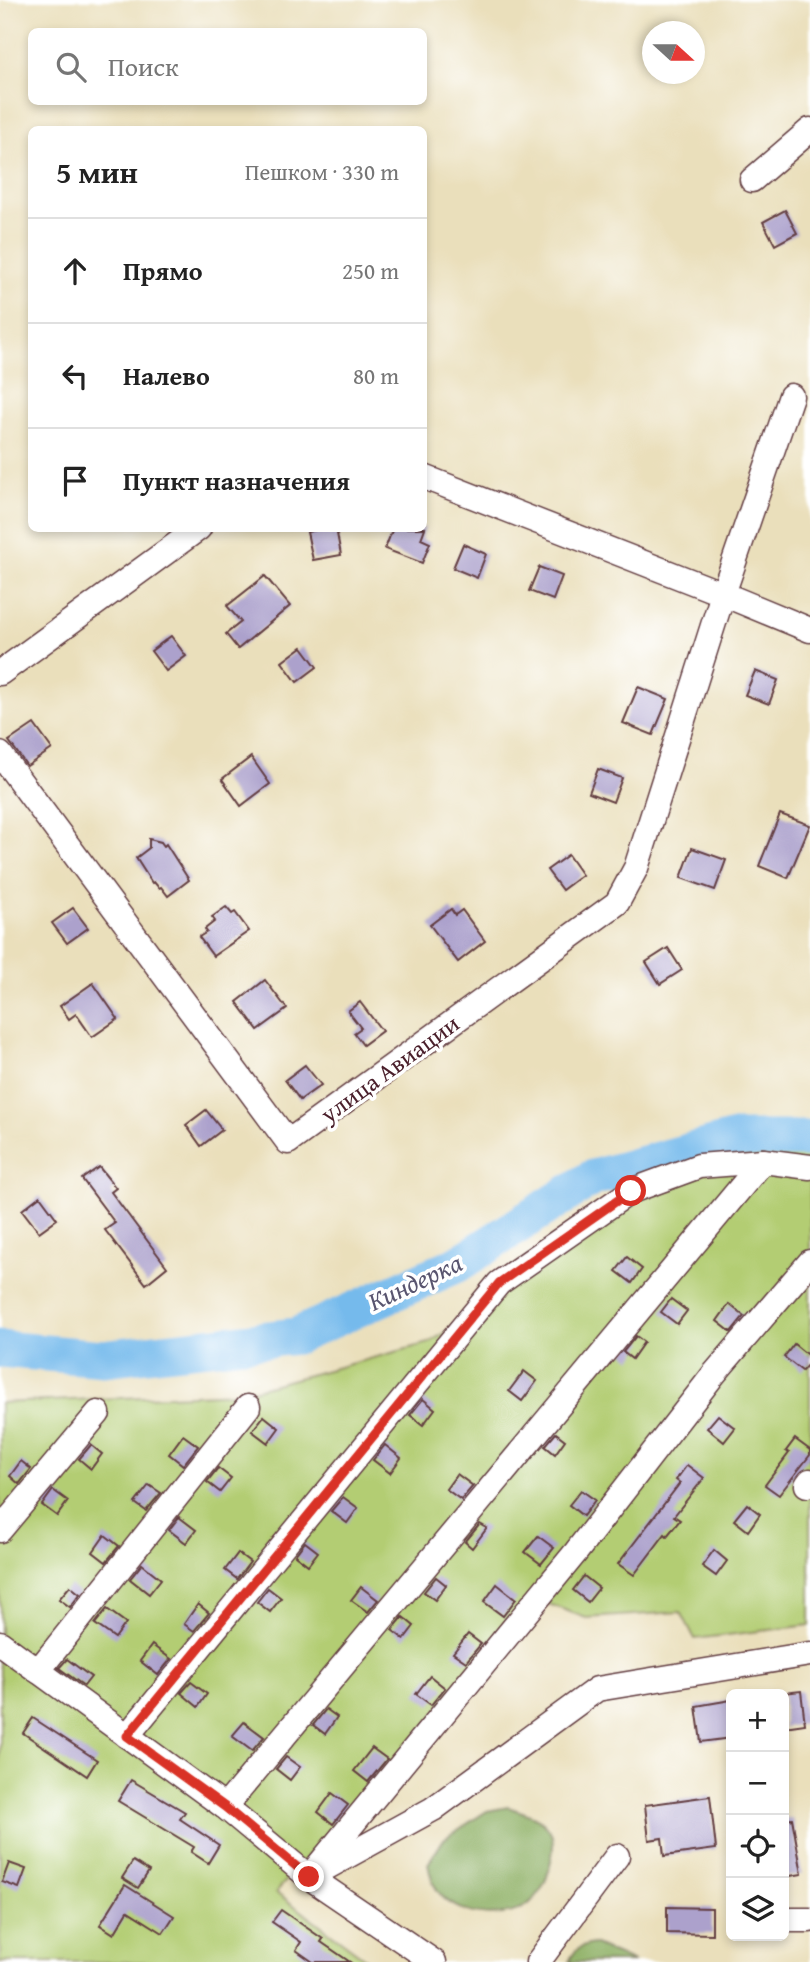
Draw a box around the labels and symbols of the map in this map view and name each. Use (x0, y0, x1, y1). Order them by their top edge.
north arrow (642, 21, 705, 84)
street label: улица Авиации (312, 1006, 466, 1132)
route start (615, 1175, 646, 1206)
water label: Киндерка (361, 1243, 468, 1320)
route end (293, 1861, 324, 1892)

